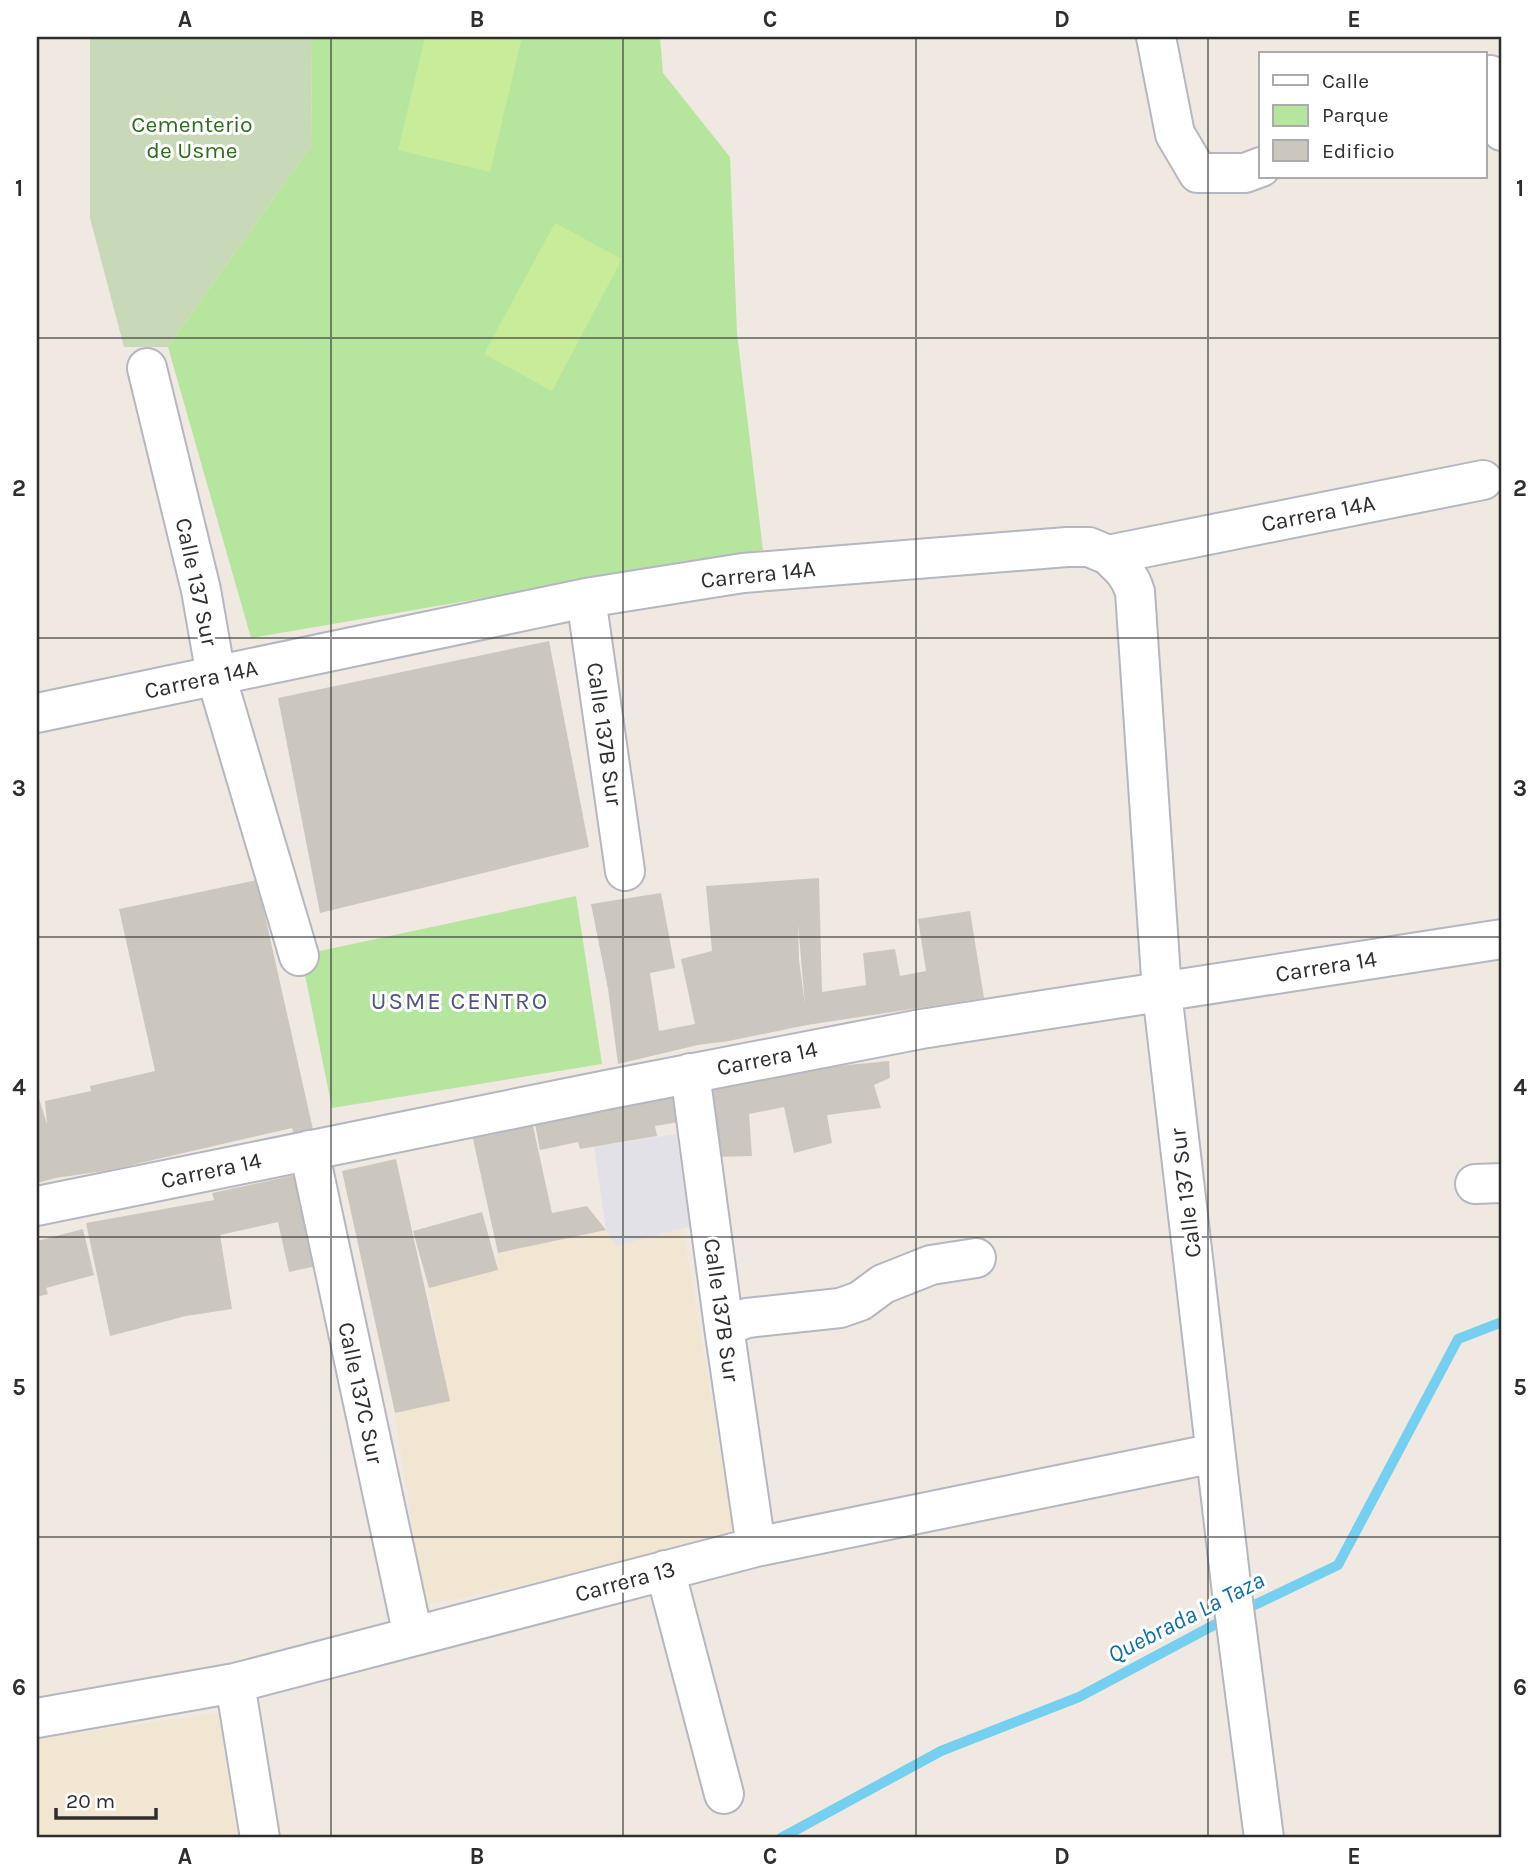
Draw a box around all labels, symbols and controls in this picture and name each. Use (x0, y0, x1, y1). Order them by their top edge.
text: A (178, 6, 192, 33)
text: B (470, 6, 484, 33)
text: C (763, 6, 777, 33)
text: D (1054, 6, 1070, 33)
text: E (1347, 6, 1361, 33)
legend (1259, 52, 1486, 178)
text: Calle (1322, 69, 1369, 93)
text: Parque (1322, 103, 1389, 127)
park label: Cementerio de Usme (131, 111, 253, 164)
text: Edificio (1322, 139, 1395, 163)
text: 1 (15, 175, 23, 202)
text: 1 (1516, 175, 1524, 202)
text: 2 (12, 475, 26, 502)
text: 2 (1513, 475, 1527, 502)
street label: Carrera 14A (1259, 489, 1377, 538)
street label: Calle 137 Sur (170, 515, 223, 649)
street label: Carrera 14A (699, 555, 817, 594)
street label: Carrera 14A (142, 654, 260, 705)
street label: Calle 137B Sur (581, 660, 628, 808)
text: 3 (12, 775, 26, 802)
text: 3 (1513, 775, 1527, 802)
street label: Carrera 14 (1274, 945, 1379, 988)
district label: USME CENTRO (371, 987, 549, 1015)
street label: Carrera 14 (714, 1035, 820, 1081)
text: 4 (12, 1074, 26, 1101)
text: 4 (1513, 1074, 1527, 1101)
street label: Calle 137 Sur (1164, 1126, 1207, 1259)
street label: Carrera 14 (158, 1147, 264, 1194)
street label: Calle 137B Sur (698, 1236, 745, 1384)
street label: Calle 137C Sur (332, 1320, 389, 1467)
text: 5 (12, 1374, 26, 1401)
text: 5 (1513, 1374, 1527, 1401)
street label: Carrera 13 (572, 1555, 678, 1608)
water label: Quebrada La Taza (1103, 1565, 1269, 1669)
text: 6 (12, 1674, 26, 1701)
text: 6 (1513, 1674, 1527, 1701)
scale bar (56, 1777, 156, 1821)
text: 20 m (66, 1789, 115, 1813)
text: A (178, 1843, 192, 1870)
text: B (470, 1843, 484, 1870)
text: C (763, 1843, 777, 1870)
text: D (1054, 1843, 1070, 1870)
text: E (1347, 1843, 1361, 1870)

